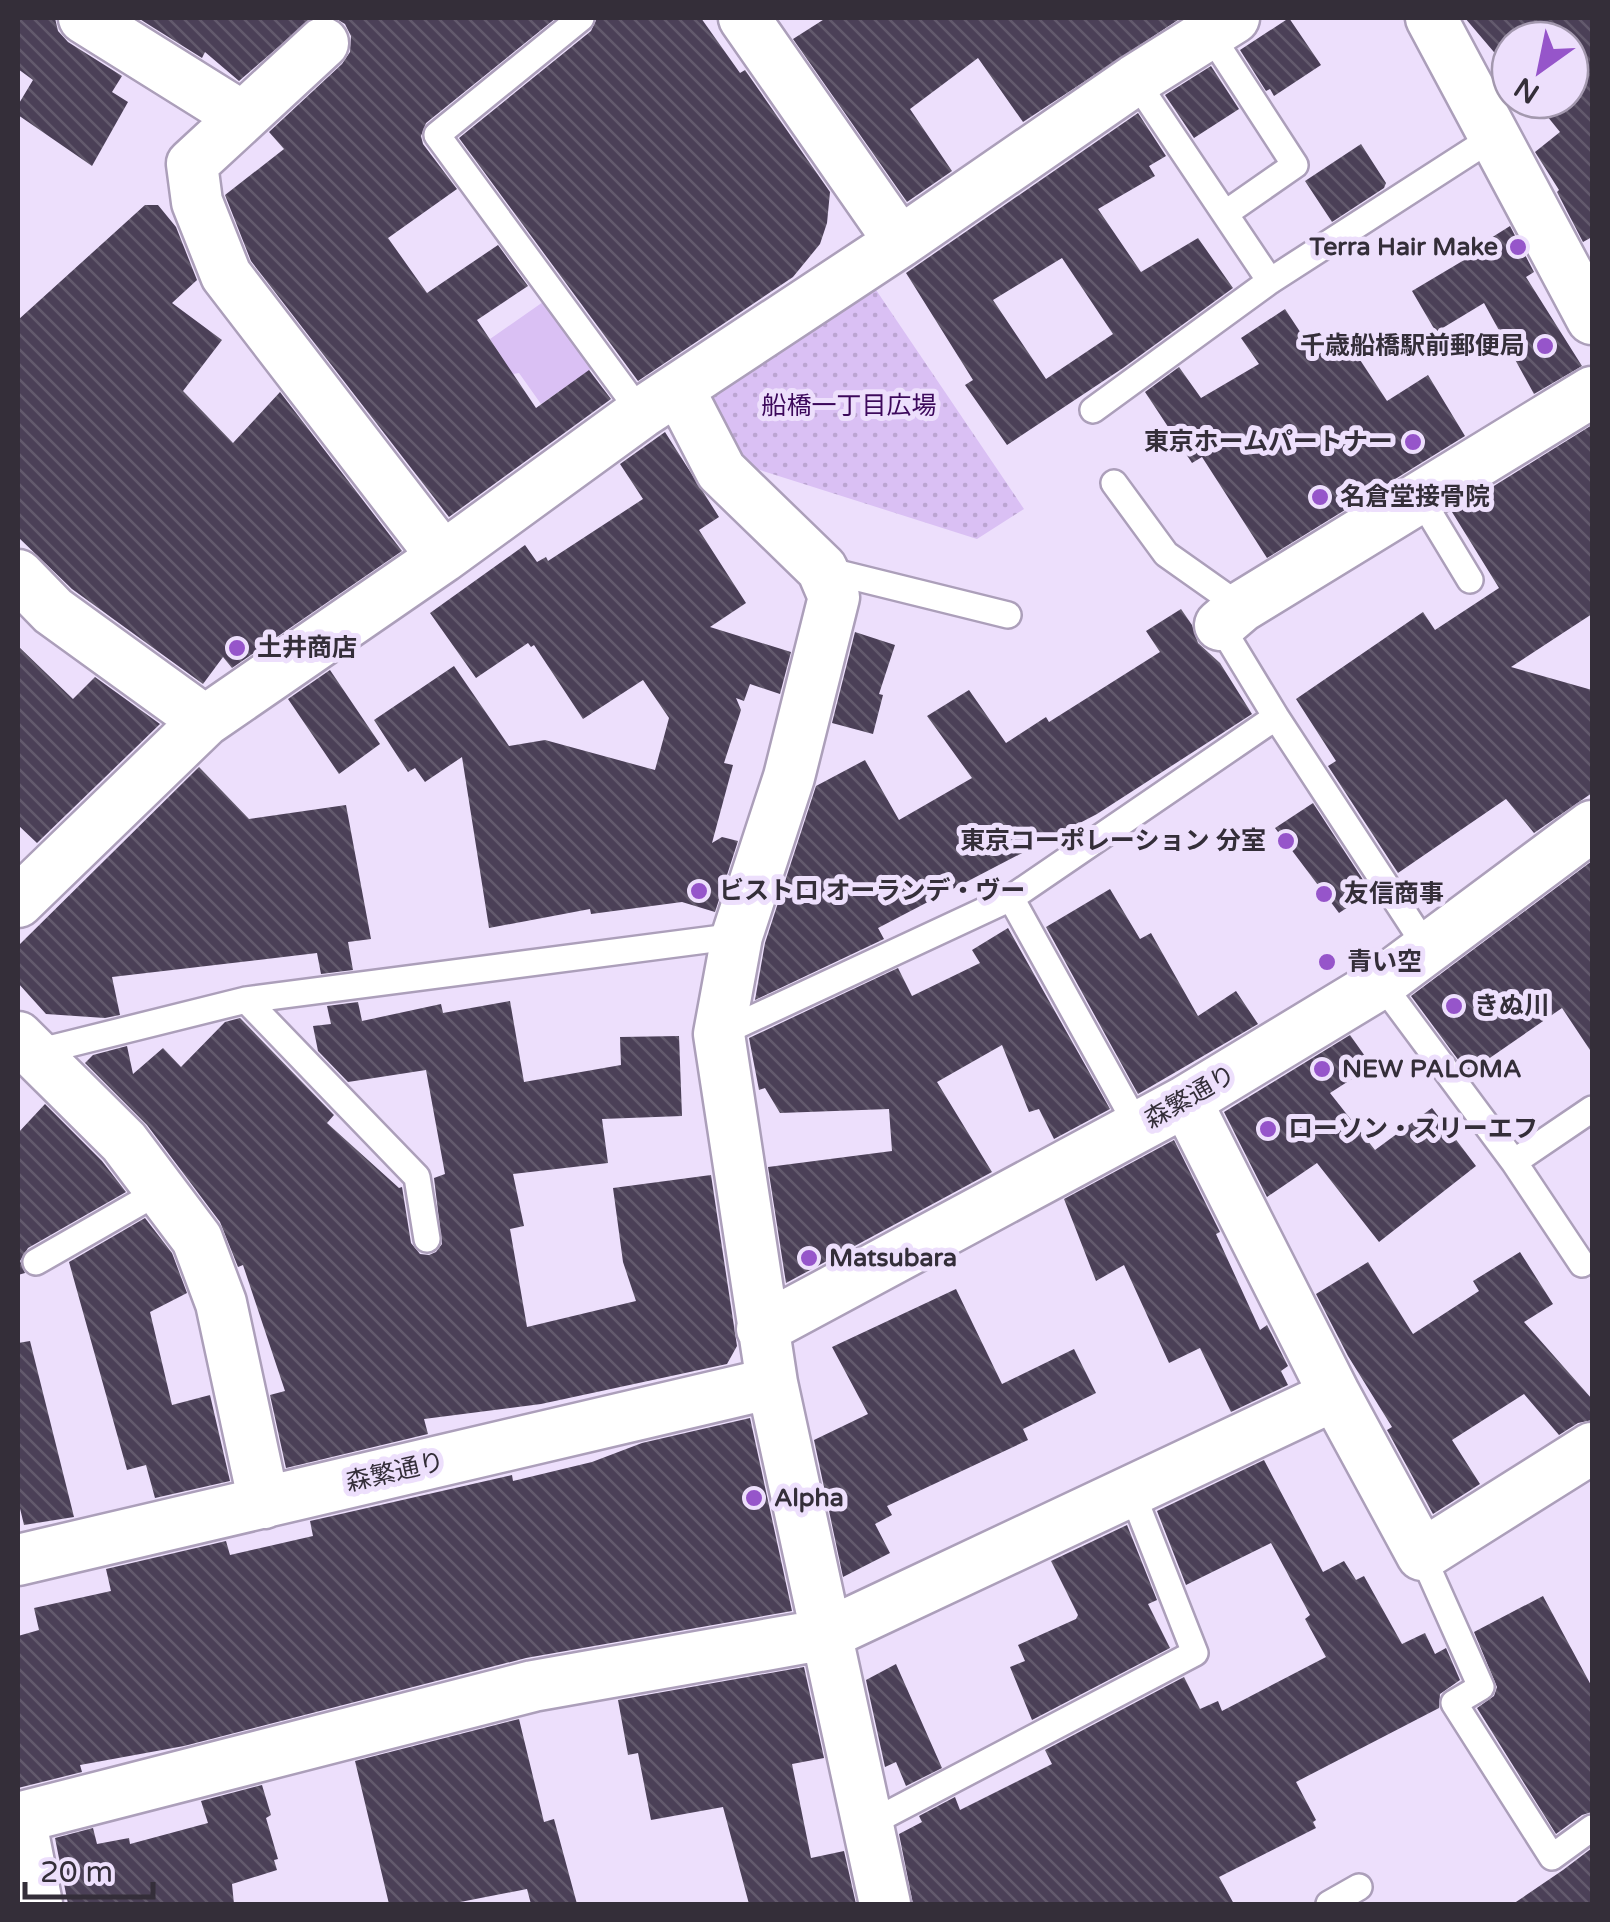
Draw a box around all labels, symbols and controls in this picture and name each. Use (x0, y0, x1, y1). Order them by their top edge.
north arrow (1490, 20, 1590, 120)
text: N (1508, 70, 1546, 111)
place label: Terra Hair Make (1309, 232, 1498, 262)
marker: Terra Hair Make (1507, 236, 1529, 258)
place label: 千歳船橋駅前郵便局 (1300, 331, 1525, 361)
marker: 千歳船橋駅前郵便局 (1534, 335, 1556, 357)
park label: 船橋一丁目広場 (761, 391, 937, 421)
place label: 東京ホームパートナー (1144, 427, 1393, 457)
marker: 東京ホームパートナー (1402, 431, 1424, 453)
place label: 名倉堂接骨院 (1340, 482, 1490, 512)
marker: 名倉堂接骨院 (1309, 486, 1331, 508)
place label: 土井商店 (257, 633, 357, 663)
marker: 土井商店 (226, 637, 248, 659)
place label: 東京コーポレーション 分室 (960, 826, 1266, 856)
marker: 東京コーポレーション 分室 (1275, 830, 1297, 852)
place label: ビストロ オーランデ・ヴー (719, 876, 1026, 906)
place label: 友信商事 (1344, 879, 1444, 909)
marker: ビストロ オーランデ・ヴー (688, 880, 710, 902)
marker: 友信商事 (1313, 883, 1335, 905)
place label: 青い空 (1347, 947, 1422, 977)
marker: 青い空 (1316, 951, 1338, 973)
place label: きぬ川 (1474, 991, 1549, 1021)
marker: きぬ川 (1443, 995, 1465, 1017)
place label: NEW PALOMA (1342, 1054, 1522, 1084)
marker: NEW PALOMA (1311, 1058, 1333, 1080)
street label: 森繁通り (1139, 1059, 1241, 1135)
place label: ローソン・スリーエフ (1288, 1114, 1538, 1144)
marker: ローソン・スリーエフ (1257, 1118, 1279, 1140)
place label: Matsubara (829, 1243, 957, 1273)
marker: Matsubara (798, 1247, 820, 1269)
street label: 森繁通り (343, 1446, 447, 1498)
place label: Alpha (774, 1483, 844, 1513)
marker: Alpha (743, 1487, 765, 1509)
scale bar (25, 1837, 152, 1899)
text: 20 m (40, 1854, 113, 1891)

